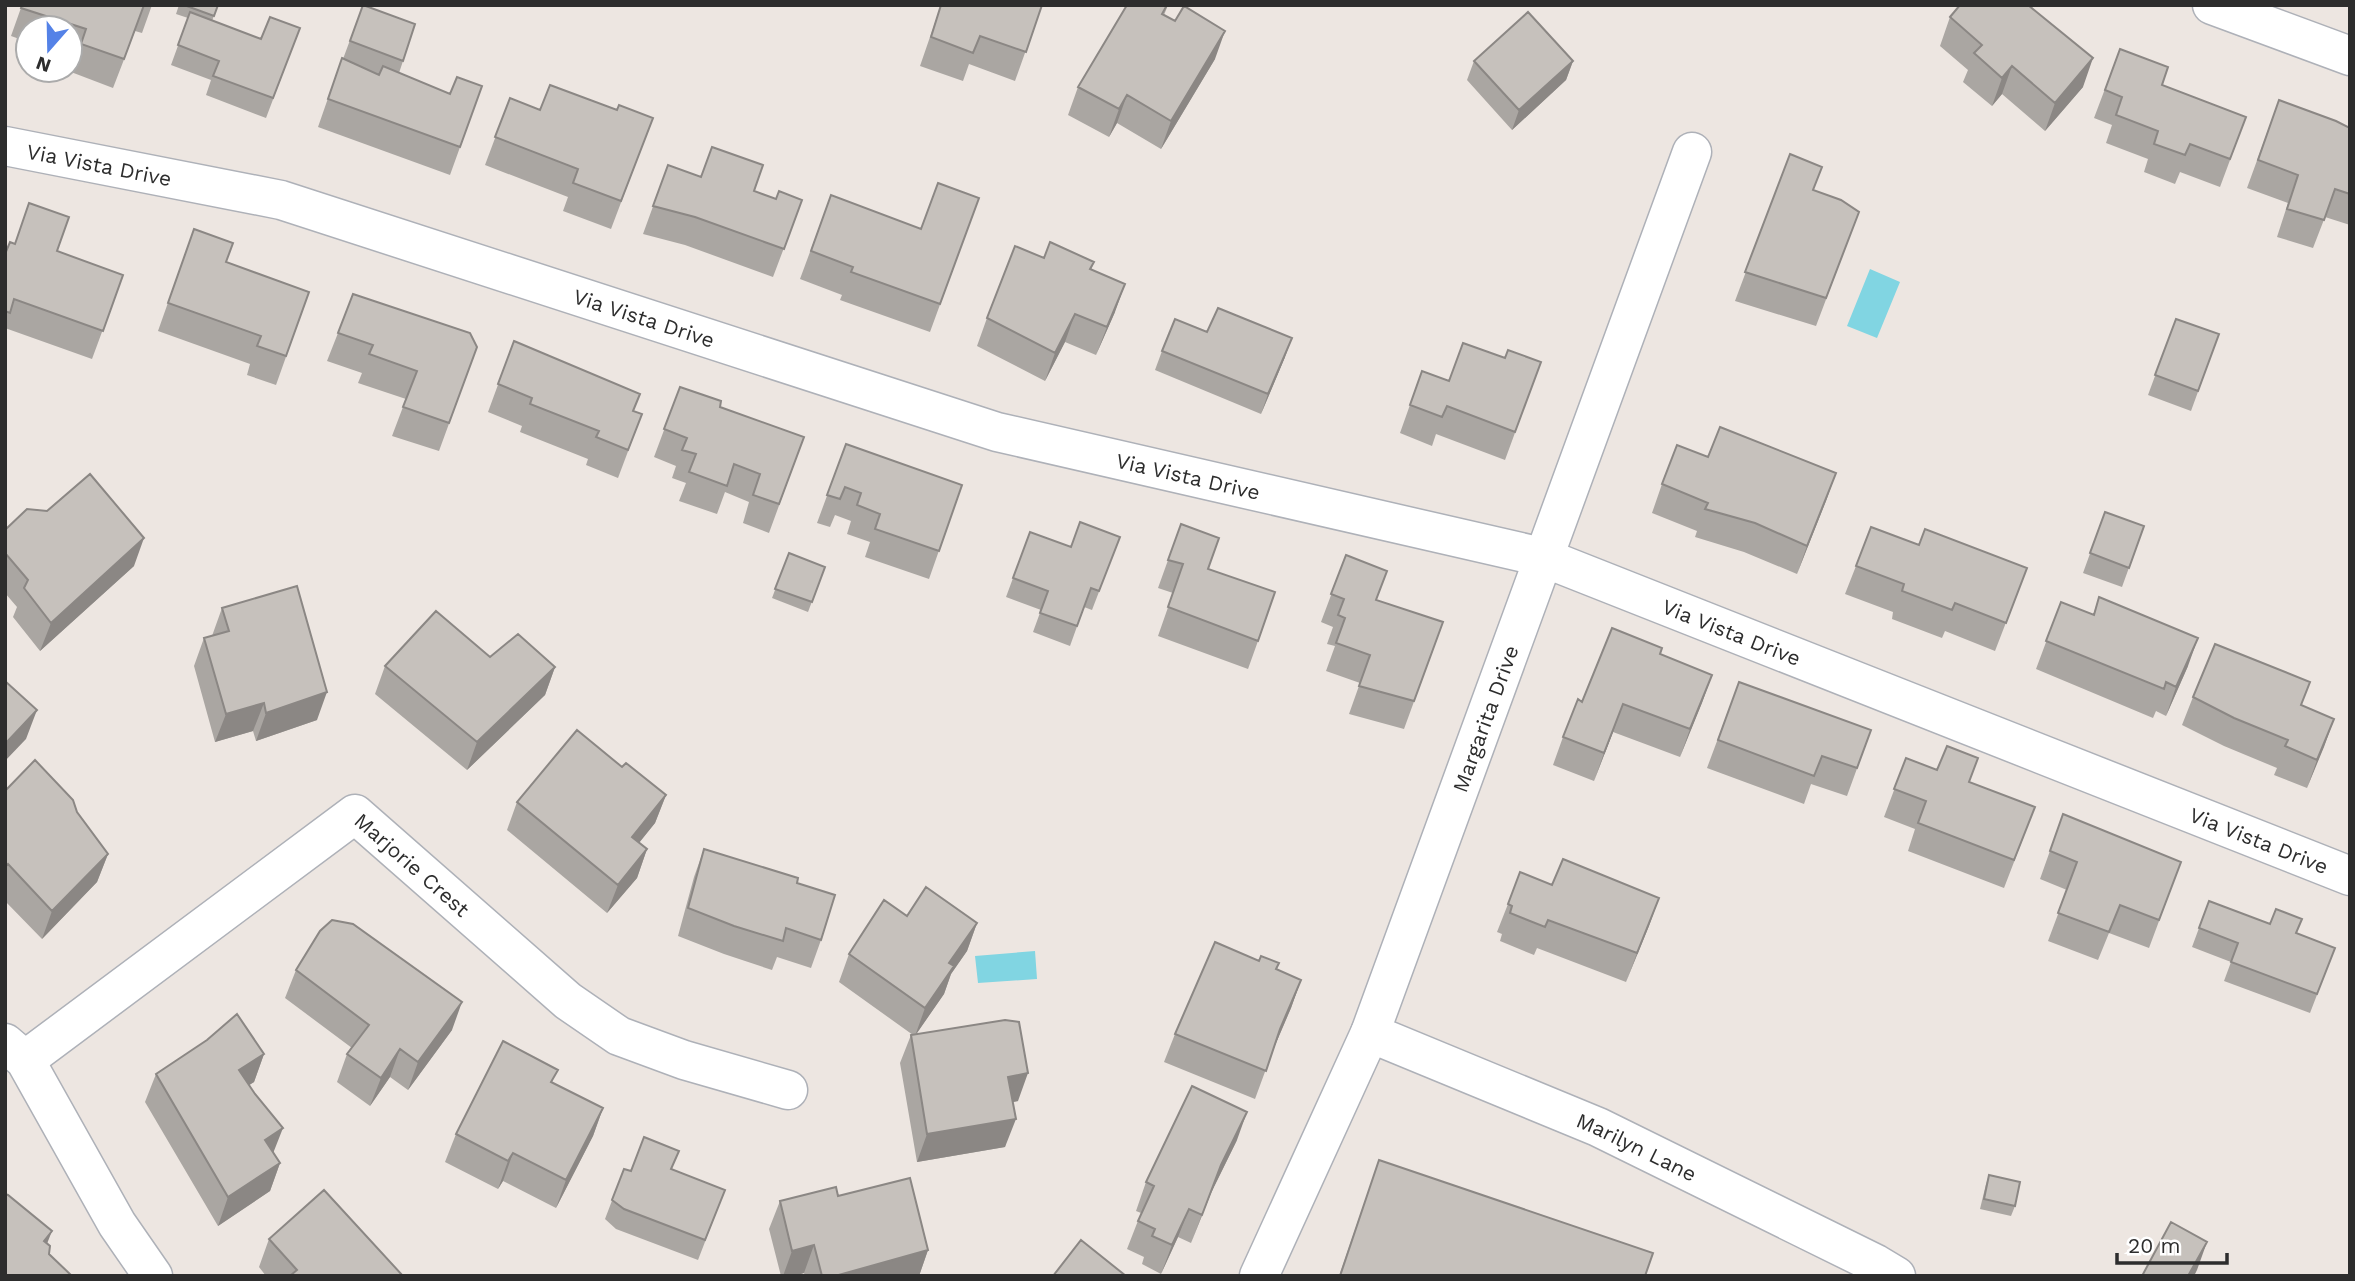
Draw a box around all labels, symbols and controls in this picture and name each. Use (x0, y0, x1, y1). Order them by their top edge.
north arrow (14, 14, 84, 84)
text: N (33, 51, 54, 78)
street label: Via Vista Drive (25, 138, 174, 191)
street label: Via Vista Drive (570, 283, 718, 352)
street label: Via Vista Drive (1114, 447, 1263, 504)
street label: Via Vista Drive (1659, 593, 1805, 671)
street label: Margarita Drive (1447, 642, 1523, 795)
street label: Via Vista Drive (2186, 801, 2332, 879)
street label: Marjorie Crest (350, 807, 475, 922)
street label: Marilyn Lane (1573, 1107, 1701, 1186)
scale bar (2117, 1222, 2227, 1266)
text: 20 m (2128, 1233, 2180, 1258)

